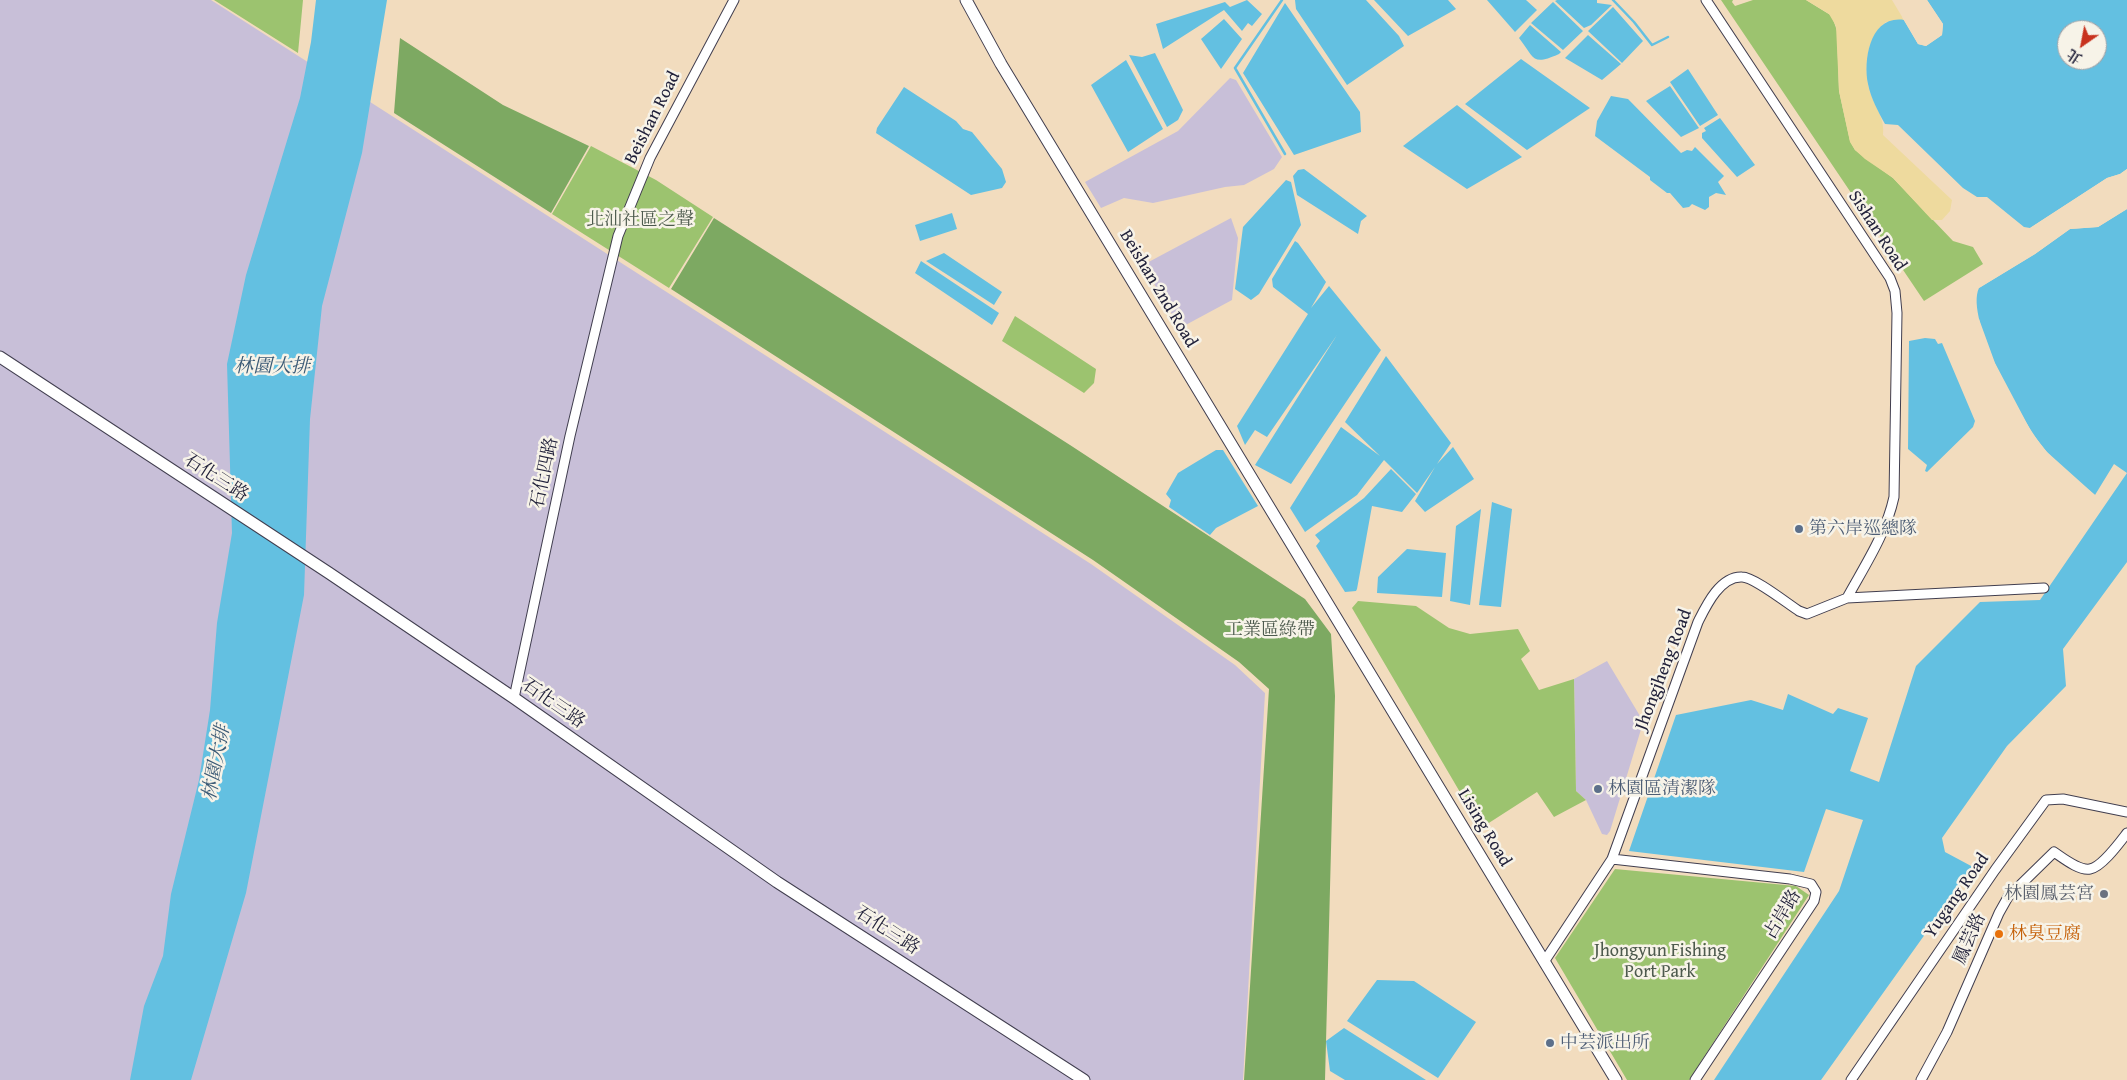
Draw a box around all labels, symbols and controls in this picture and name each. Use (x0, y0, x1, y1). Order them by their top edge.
north arrow (2057, 20, 2107, 70)
text: 北 (2063, 45, 2086, 69)
street label: Beishan Road (620, 68, 686, 168)
street label: Sishan Road (1843, 187, 1911, 275)
park label: 北汕社區之聲 (586, 209, 694, 231)
street label: Beishan 2nd Road (1114, 226, 1202, 352)
water label: 林園大排 (234, 356, 310, 378)
street label: 石化四路 (527, 436, 563, 510)
street label: 石化三路 (180, 449, 252, 507)
place label: 第六岸巡總隊 (1809, 518, 1917, 540)
marker: 第六岸巡總隊 (1793, 523, 1805, 535)
street label: Jhongjheng Road (1631, 606, 1697, 734)
park label: 工業區綠帶 (1225, 619, 1315, 641)
street label: 石化三路 (517, 675, 589, 733)
water label: 林園大排 (199, 724, 235, 802)
place label: 林園區清潔隊 (1608, 778, 1716, 800)
marker: 林園區清潔隊 (1592, 783, 1604, 795)
street label: Lising Road (1452, 785, 1516, 871)
street label: Yugang Road (1920, 849, 1994, 943)
place label: 林園鳳芸宮 (2004, 883, 2094, 905)
street label: 占岸路 (1760, 886, 1806, 944)
marker: 林園鳳芸宮 (2098, 888, 2110, 900)
street label: 石化三路 (851, 902, 923, 960)
street label: 鳳芸路 (1949, 910, 1991, 968)
place label: 林臭豆腐 (2009, 923, 2081, 945)
marker: 林臭豆腐 (1993, 928, 2005, 940)
park label: Jhongyun Fishing Port Park (1594, 940, 1726, 982)
place label: 中芸派出所 (1560, 1032, 1650, 1054)
marker: 中芸派出所 (1544, 1037, 1556, 1049)

